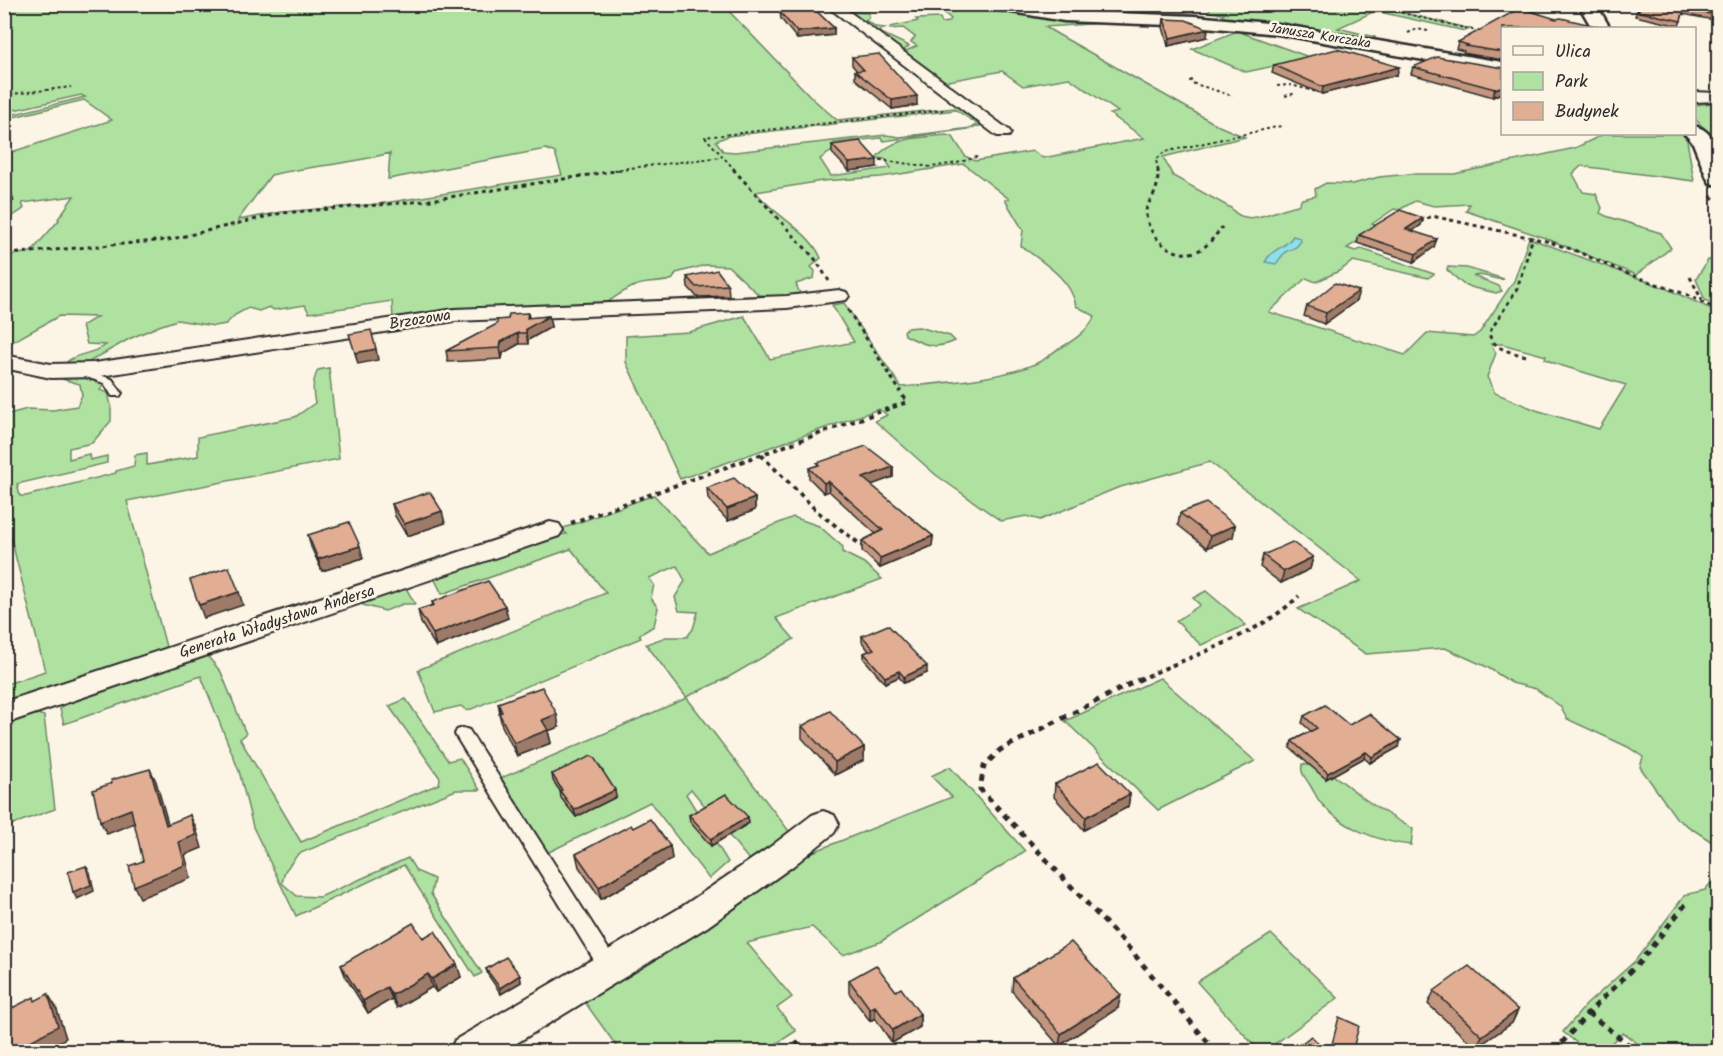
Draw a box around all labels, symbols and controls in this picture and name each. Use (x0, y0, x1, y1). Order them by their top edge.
street label: Janusza Korczaka (1267, 17, 1373, 55)
legend (1501, 27, 1696, 135)
text: Ulica (1555, 38, 1591, 67)
text: Park (1555, 68, 1588, 97)
text: Budynek (1555, 98, 1619, 127)
street label: Brzozowa (387, 303, 453, 337)
street label: Generała Władysława Andersa (176, 579, 378, 665)

